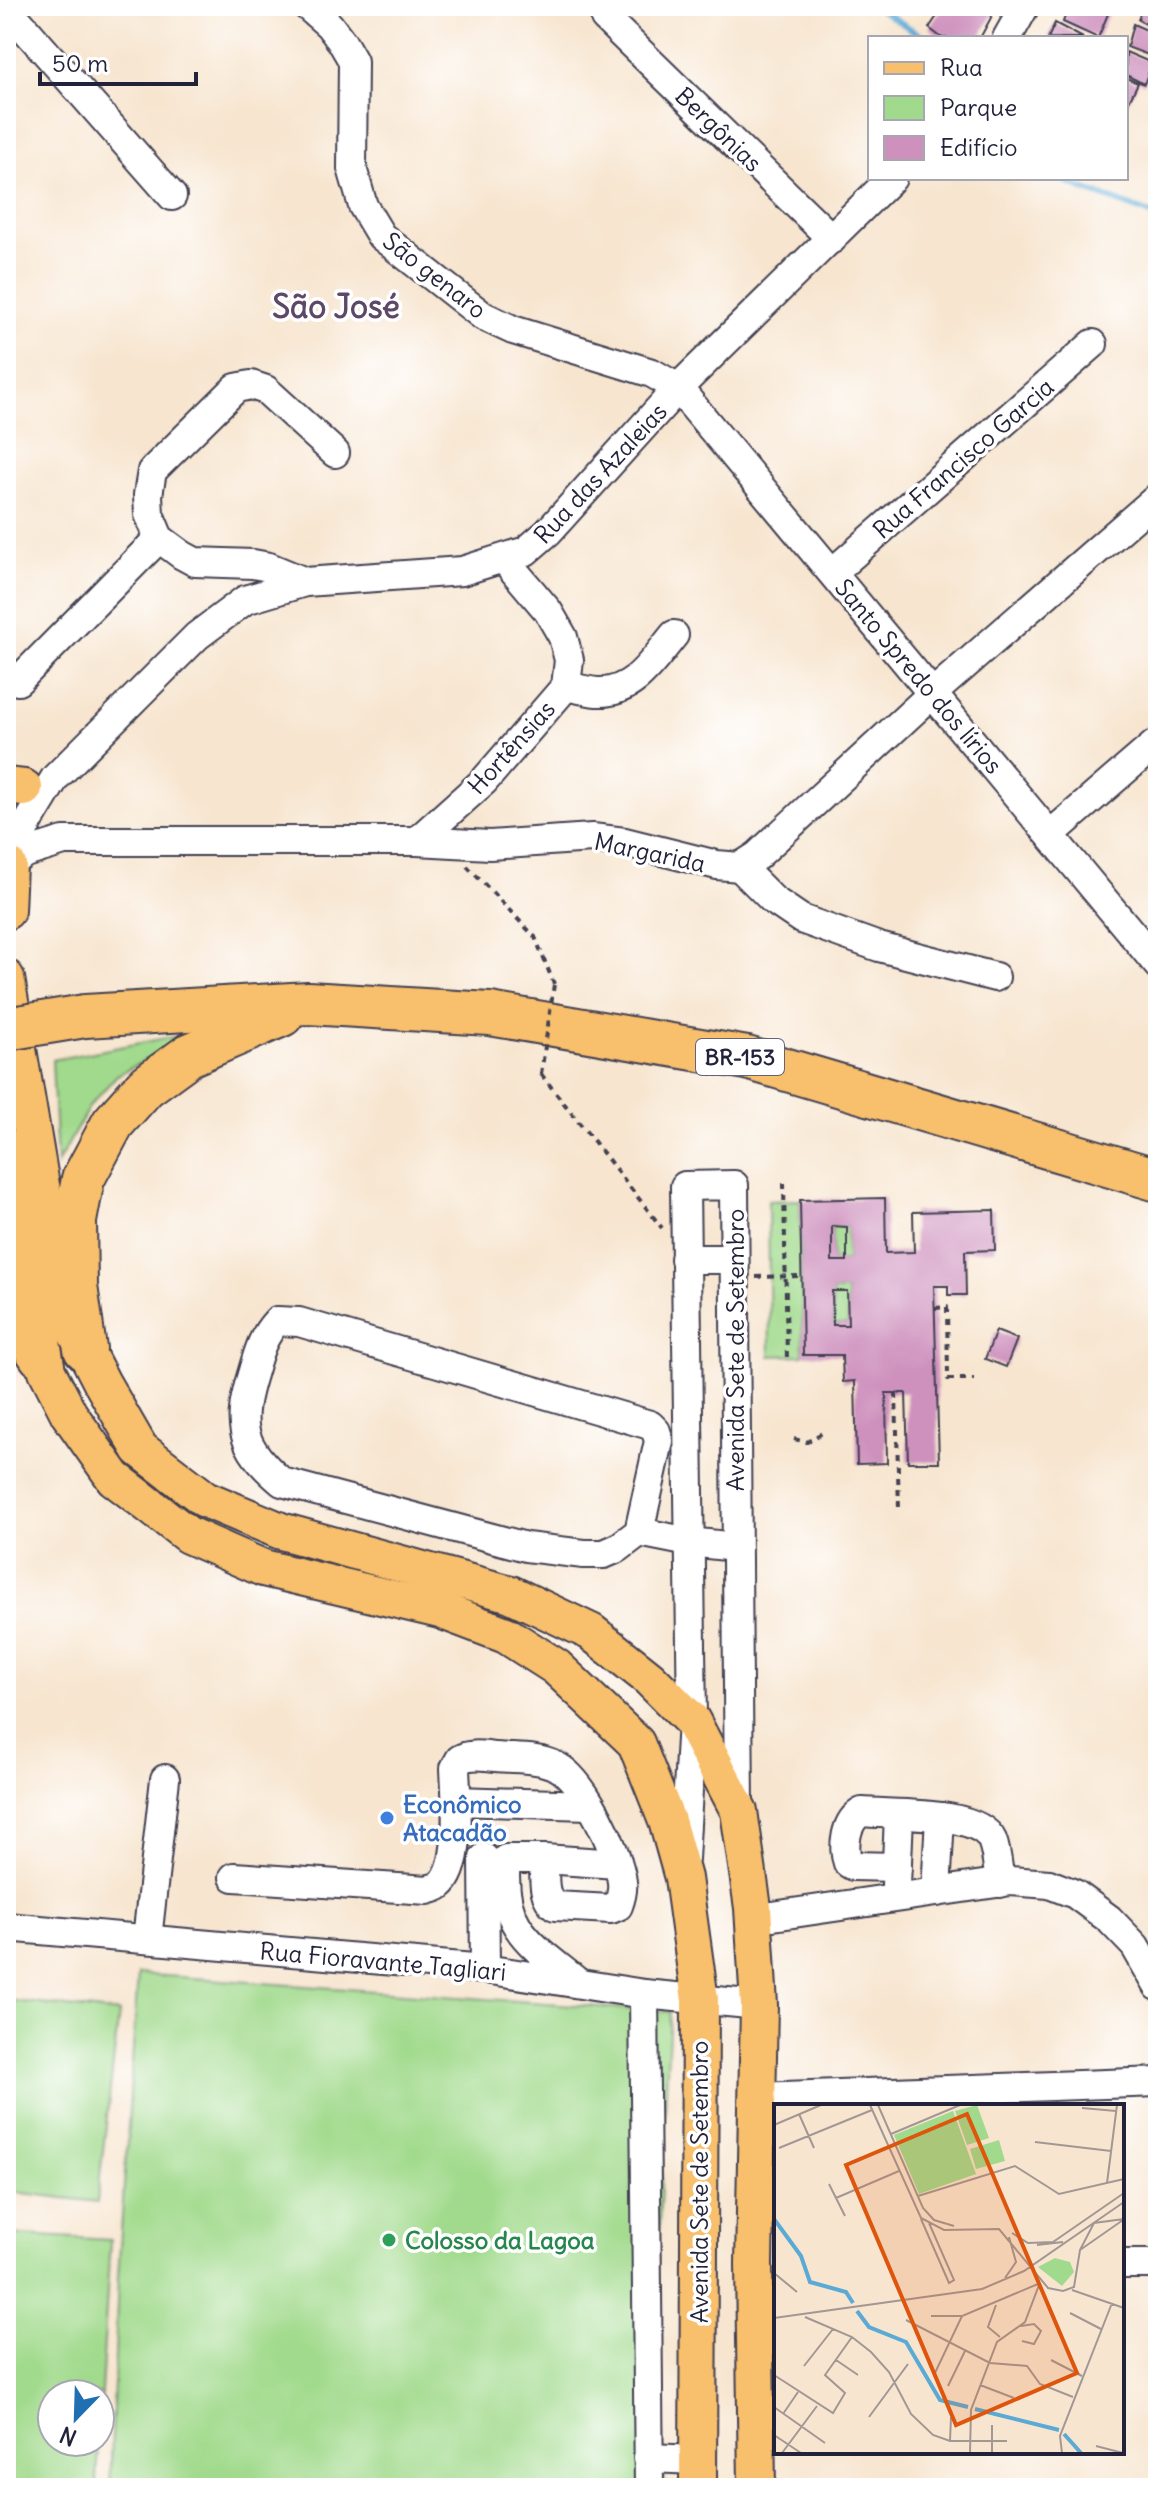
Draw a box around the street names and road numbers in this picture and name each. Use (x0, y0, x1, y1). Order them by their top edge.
street label: Bergônias (669, 80, 769, 178)
street label: São genaro (377, 225, 493, 325)
street label: Rua Francisco Garcia (866, 371, 1060, 545)
street label: Rua das Azaleias (527, 396, 673, 550)
street label: Santo Spredo dos lírios (829, 573, 1009, 779)
street label: Hortênsias (461, 694, 561, 800)
street label: Margarida (592, 826, 708, 878)
road number: BR-153 (696, 1039, 784, 1075)
street label: Avenida Sete de Setembro (720, 1209, 750, 1491)
street label: Rua Fioravante Tagliari (259, 1935, 507, 1987)
street label: Avenida Sete de Setembro (684, 2041, 714, 2323)

